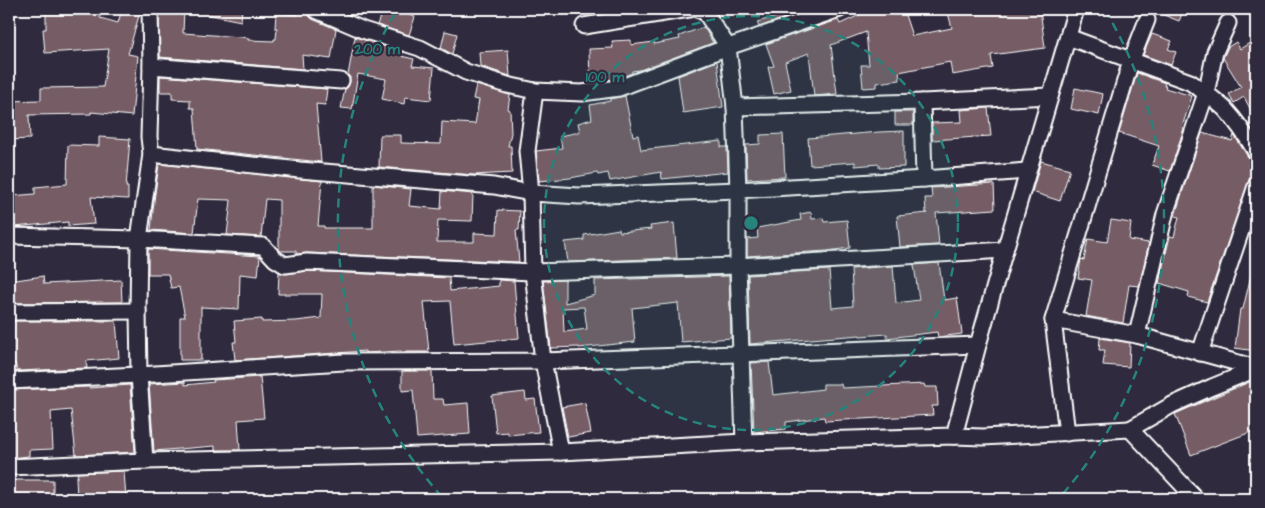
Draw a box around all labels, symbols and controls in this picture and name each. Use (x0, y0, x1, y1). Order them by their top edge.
text: 200 m (353, 39, 400, 60)
text: 100 m (586, 67, 625, 88)
centre of rings (742, 214, 760, 232)

